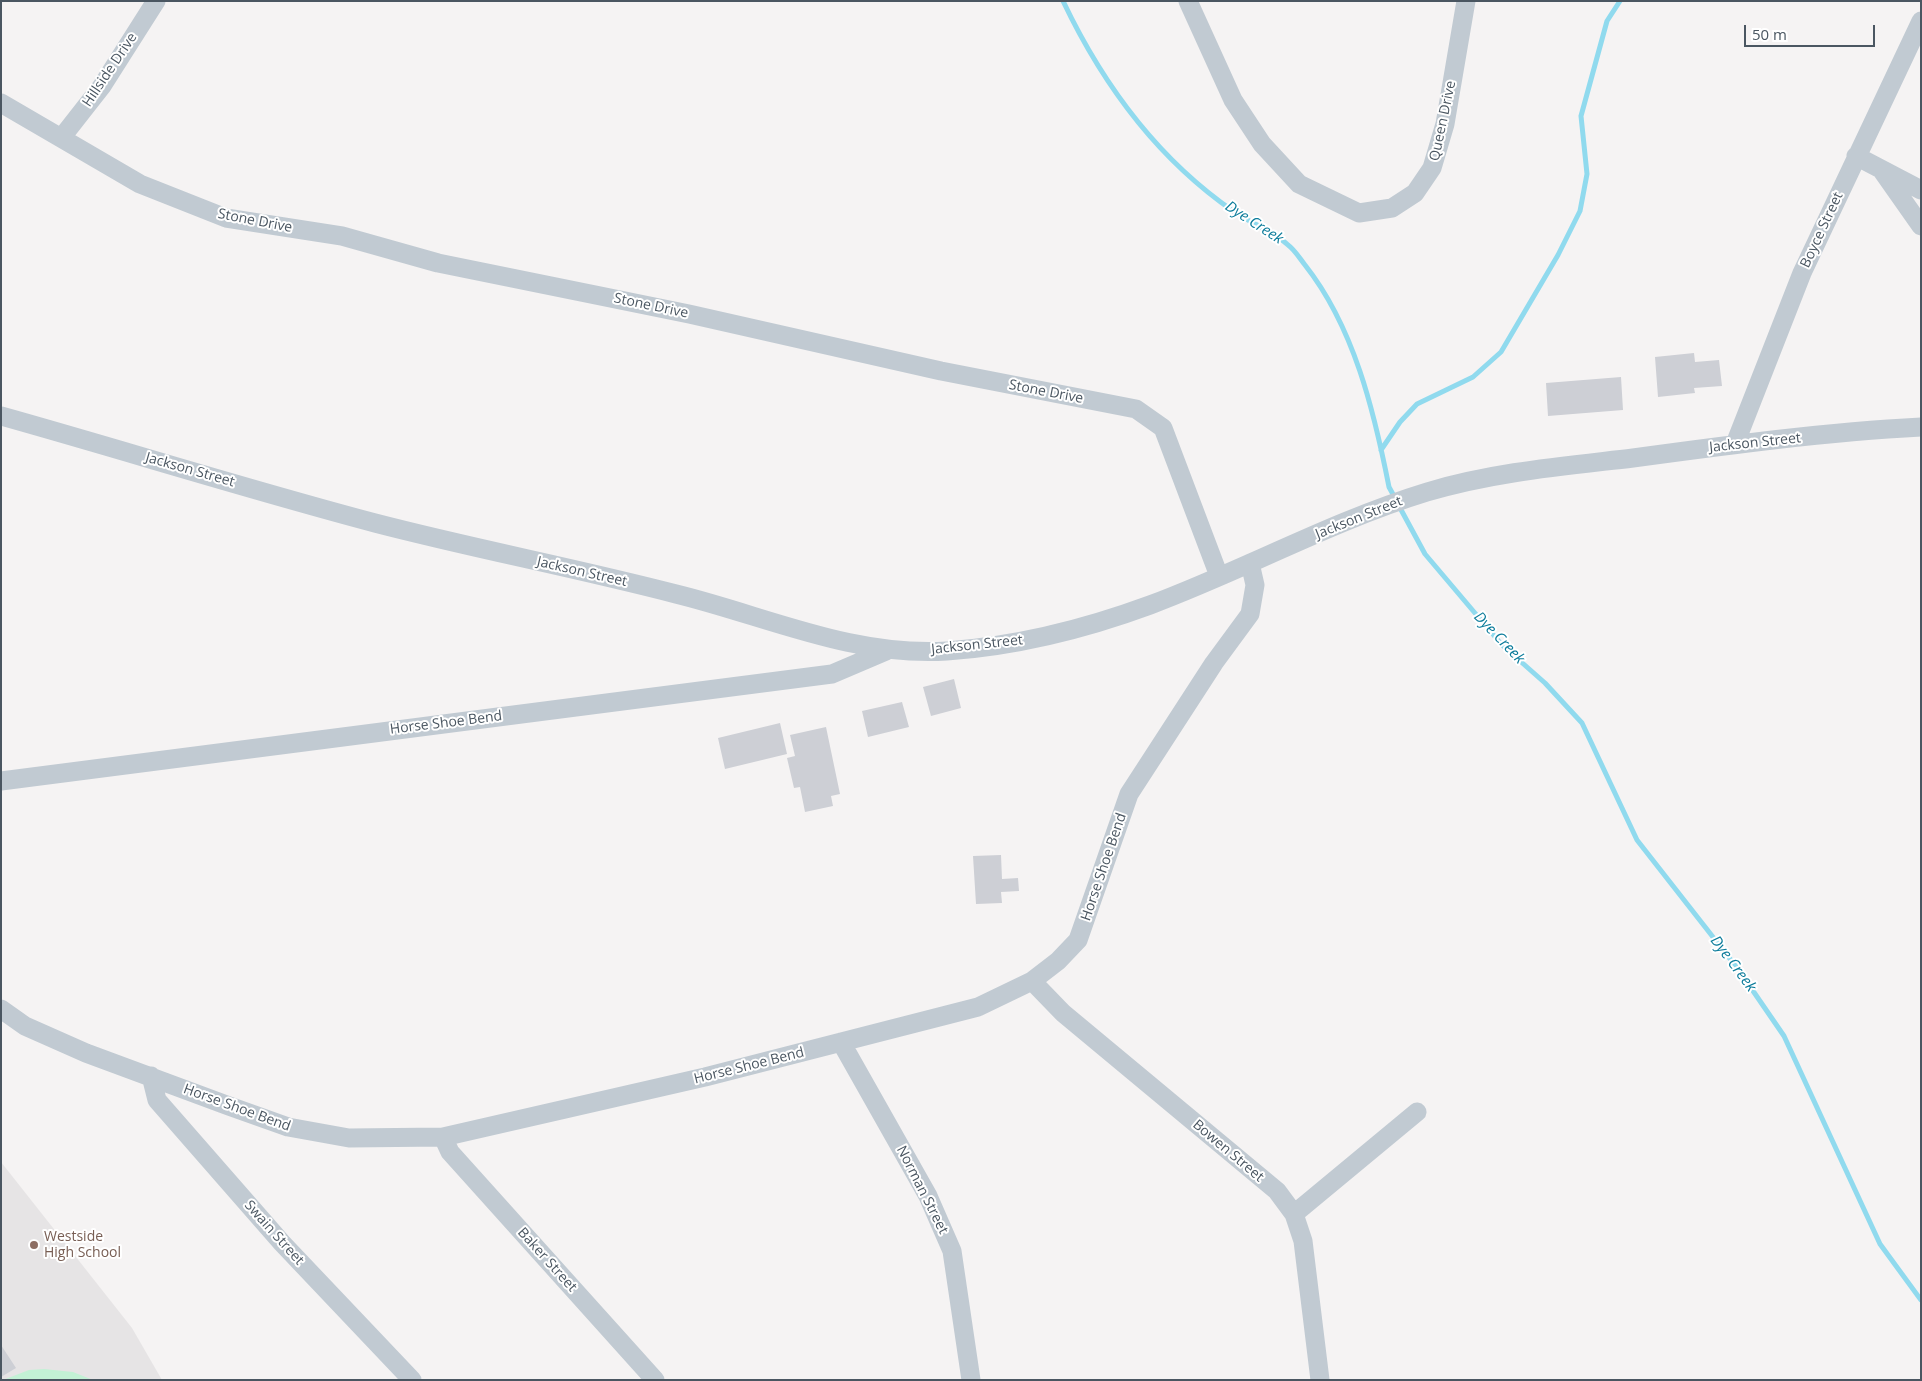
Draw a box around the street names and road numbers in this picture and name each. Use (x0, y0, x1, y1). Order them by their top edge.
street label: Hillside Drive (79, 30, 141, 110)
street label: Queen Drive (1426, 79, 1460, 163)
street label: Boyce Street (1797, 189, 1847, 271)
street label: Stone Drive (216, 206, 294, 236)
street label: Stone Drive (612, 290, 690, 322)
street label: Stone Drive (1007, 377, 1085, 407)
street label: Jackson Street (1708, 430, 1802, 456)
street label: Jackson Street (143, 449, 237, 491)
street label: Jackson Street (1313, 493, 1405, 543)
street label: Jackson Street (535, 553, 629, 591)
street label: Jackson Street (930, 632, 1024, 658)
street label: Horse Shoe Bend (389, 708, 503, 738)
street label: Horse Shoe Bend (1078, 811, 1130, 923)
street label: Horse Shoe Bend (692, 1044, 806, 1088)
street label: Horse Shoe Bend (181, 1081, 293, 1135)
street label: Bowen Street (1189, 1116, 1267, 1186)
street label: Norman Street (893, 1143, 951, 1237)
street label: Swain Street (241, 1197, 307, 1269)
street label: Baker Street (514, 1224, 580, 1296)

